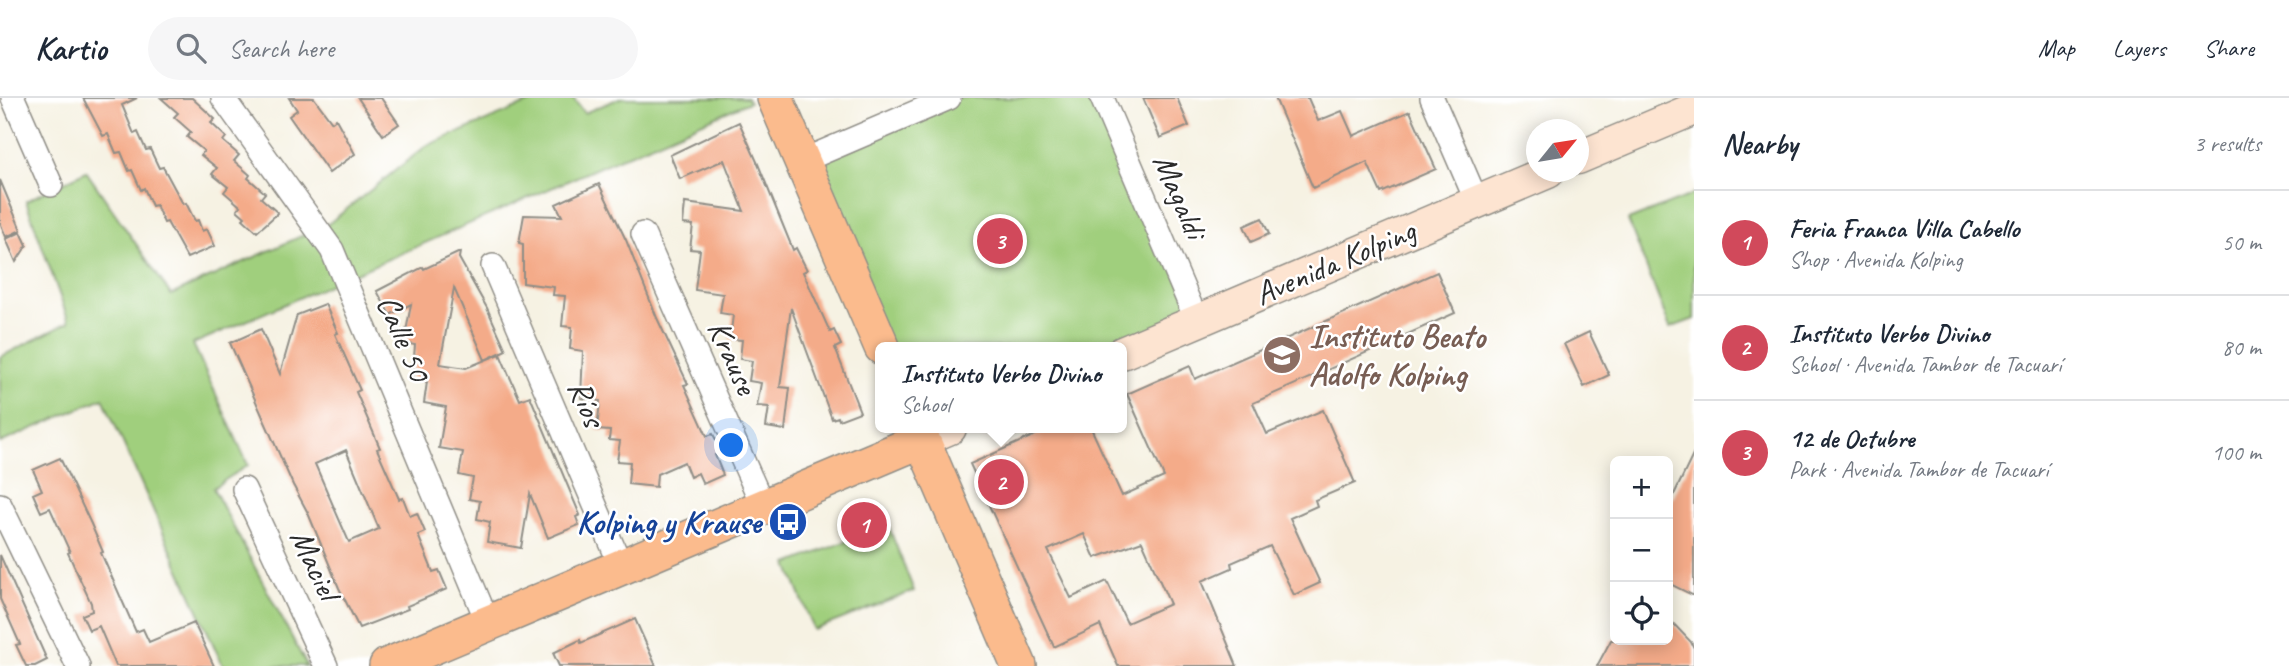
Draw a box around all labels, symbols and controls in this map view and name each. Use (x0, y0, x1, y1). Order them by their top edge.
search box (148, 17, 638, 80)
text: Kartio (35, 27, 106, 69)
icon: search (172, 29, 210, 67)
text: Search here (228, 32, 334, 65)
text: Map (2038, 33, 2075, 63)
text: Layers (2113, 33, 2166, 63)
text: Share (2204, 33, 2254, 63)
north arrow (1526, 119, 1589, 182)
text: Nearby (1722, 125, 1798, 163)
text: 3 results (2194, 129, 2261, 158)
street label: Magaldi (1144, 147, 1218, 248)
street label: Avenida Kolping (1248, 209, 1423, 315)
text: Feria Franca Villa Cabello (1789, 212, 2020, 245)
pin: 3 (977, 215, 1023, 267)
text: 1 (1740, 228, 1750, 257)
text: 50 m (2222, 228, 2261, 257)
text: Shop · Avenida Kolping (1789, 245, 1963, 274)
street label: Calle 50 (367, 289, 442, 389)
street label: Krause (698, 313, 769, 403)
place label: Instituto Beato Adolfo Kolping (1309, 315, 1487, 395)
text: Instituto Verbo Divino (1789, 317, 1989, 350)
text: 2 (1740, 333, 1750, 362)
text: 80 m (2222, 333, 2261, 362)
school or university icon: Instituto Beato Adolfo Kolping (1261, 334, 1303, 376)
popup (875, 342, 1127, 433)
text: School · Avenida Tambor de Tacuarí (1789, 350, 2062, 379)
text: Instituto Verbo Divino (901, 357, 1101, 390)
street label: Ríos (559, 373, 617, 435)
text: School (901, 390, 950, 419)
text: 12 de Octubre (1789, 422, 1914, 455)
your location (714, 428, 748, 462)
text: 3 (1740, 438, 1750, 467)
text: 100 m (2212, 438, 2261, 467)
text: Park · Avenida Tambor de Tacuarí (1789, 455, 2049, 484)
pin: 2 (978, 456, 1024, 508)
map controls (1610, 456, 1673, 645)
button: + (1610, 456, 1673, 519)
pin: 1 (841, 499, 887, 551)
place label: Kolping y Krause (577, 501, 764, 543)
bus stop icon: Kolping y Krause (767, 501, 809, 543)
button: − (1610, 519, 1673, 582)
street label: Maciel (281, 522, 352, 611)
button: locate (1610, 582, 1673, 645)

